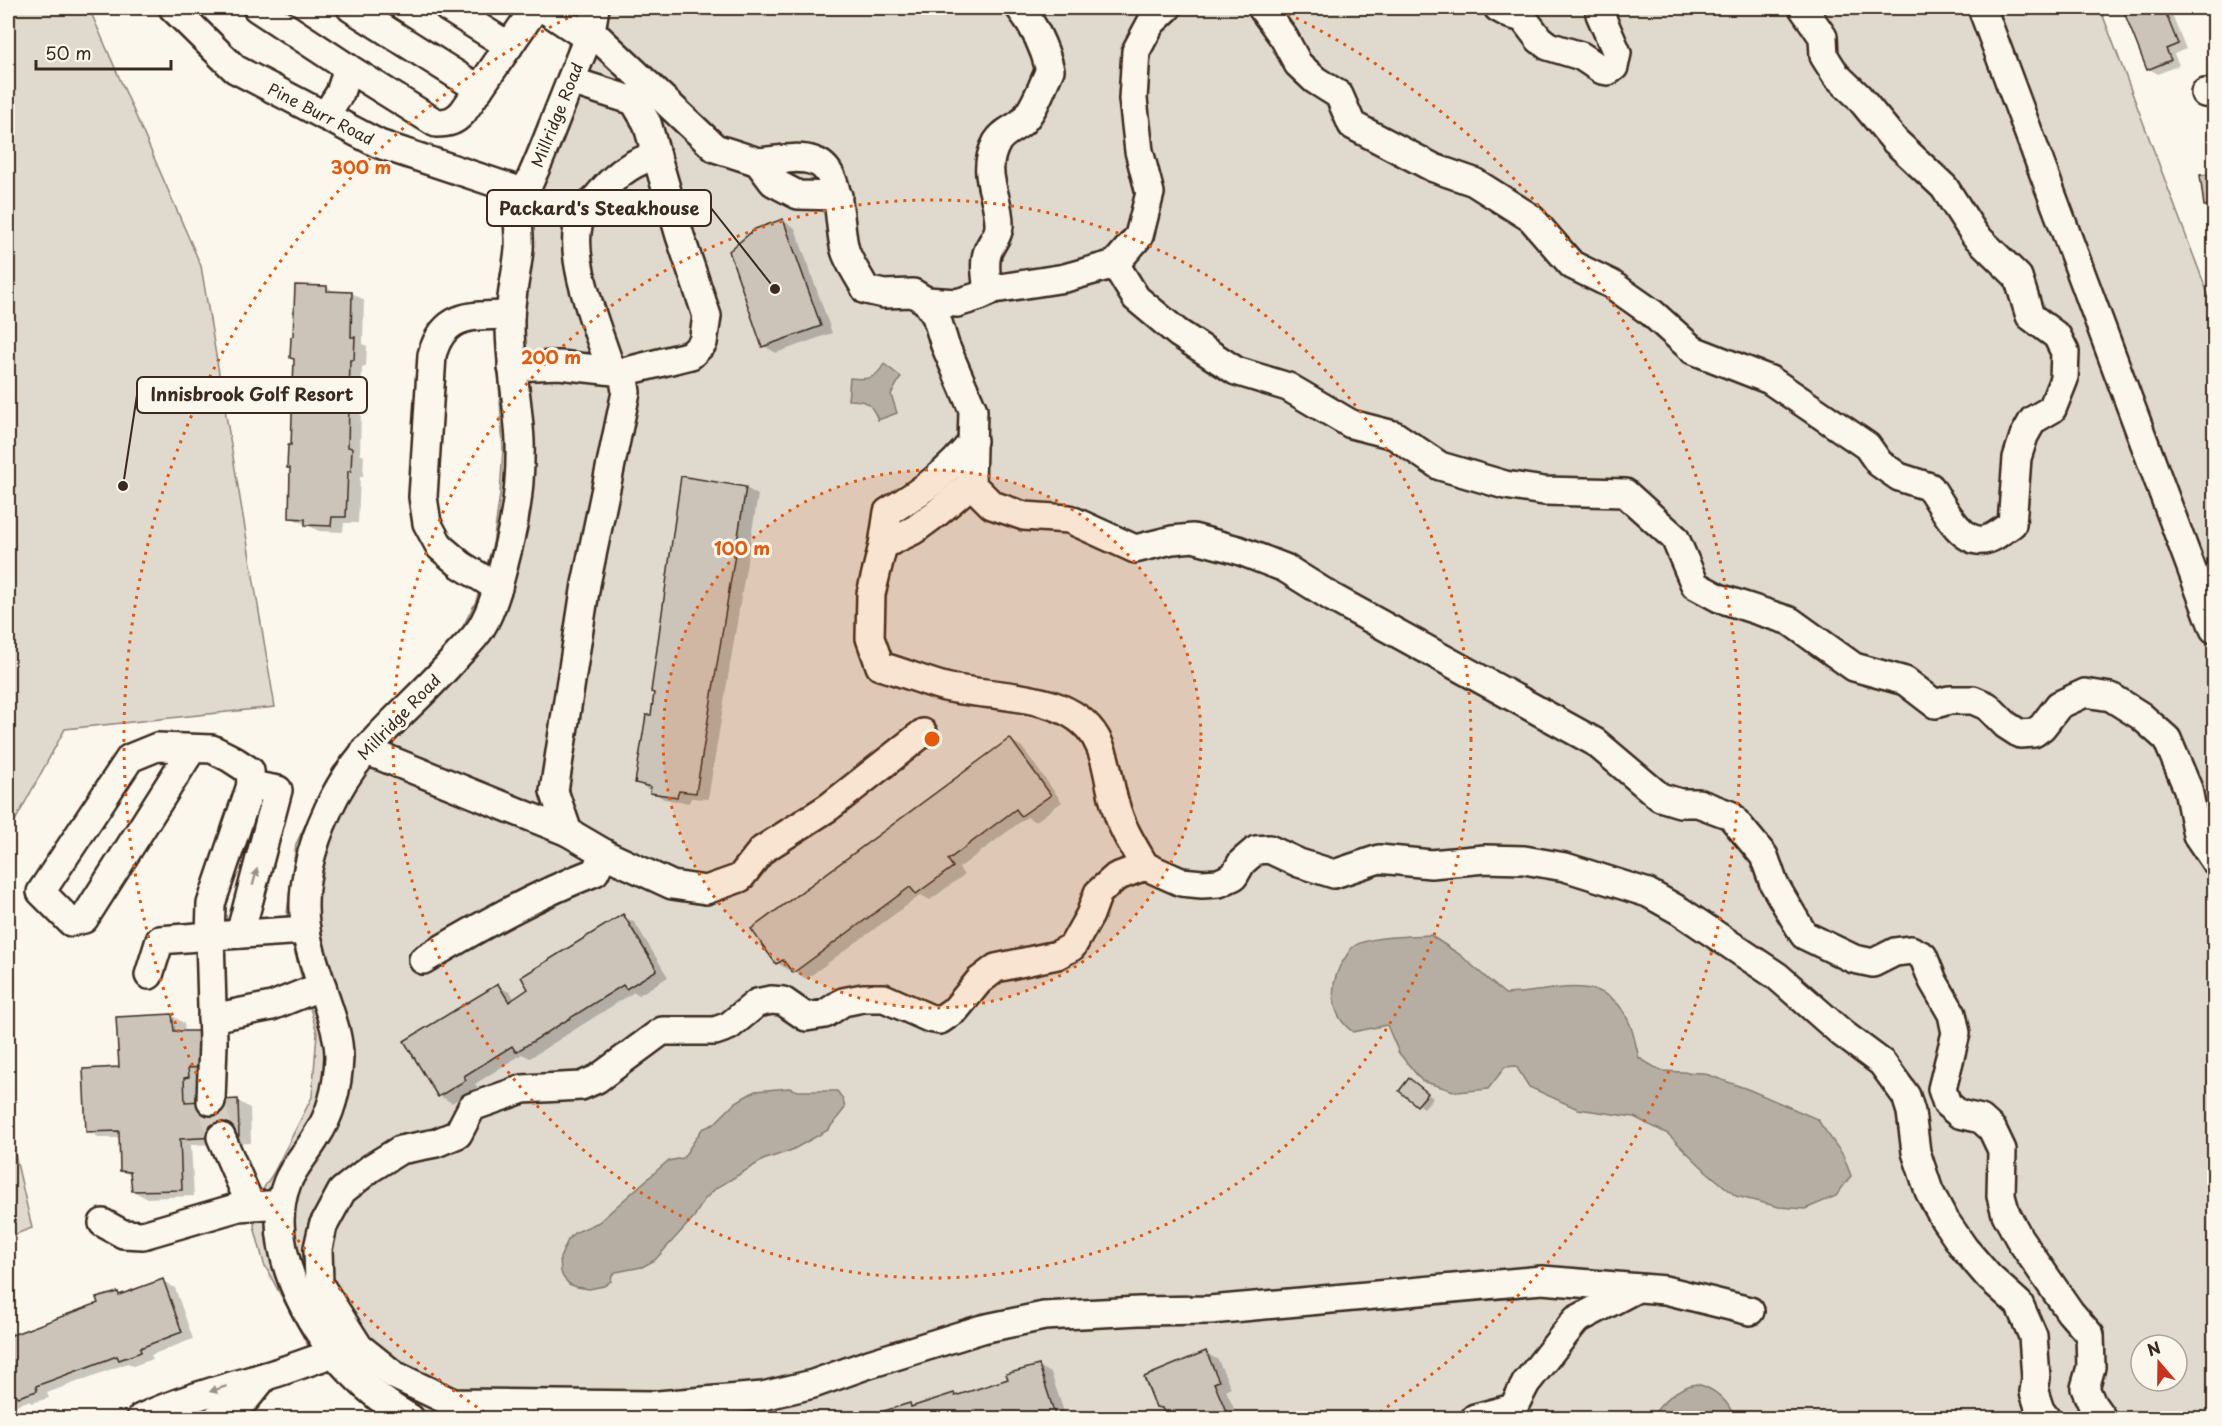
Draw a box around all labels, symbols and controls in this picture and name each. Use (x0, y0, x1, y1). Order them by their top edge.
scale bar (36, 33, 171, 71)
text: 50 m (45, 39, 92, 66)
street label: Millridge Road (524, 59, 588, 171)
street label: Pine Burr Road (264, 76, 379, 150)
text: 300 m (331, 153, 391, 180)
callout: Packard's Steakhouse (487, 190, 711, 226)
text: Packard's Steakhouse (499, 194, 699, 221)
text: 200 m (521, 343, 581, 370)
callout: Innisbrook Golf Resort (137, 377, 367, 413)
text: Innisbrook Golf Resort (150, 380, 354, 407)
text: 100 m (714, 534, 770, 561)
street label: Millridge Road (351, 668, 446, 765)
centre of rings (922, 729, 942, 749)
one-way arrow (251, 868, 261, 886)
north arrow (2129, 1333, 2189, 1393)
text: N (2143, 1335, 2164, 1361)
one-way arrow (209, 1385, 227, 1394)

